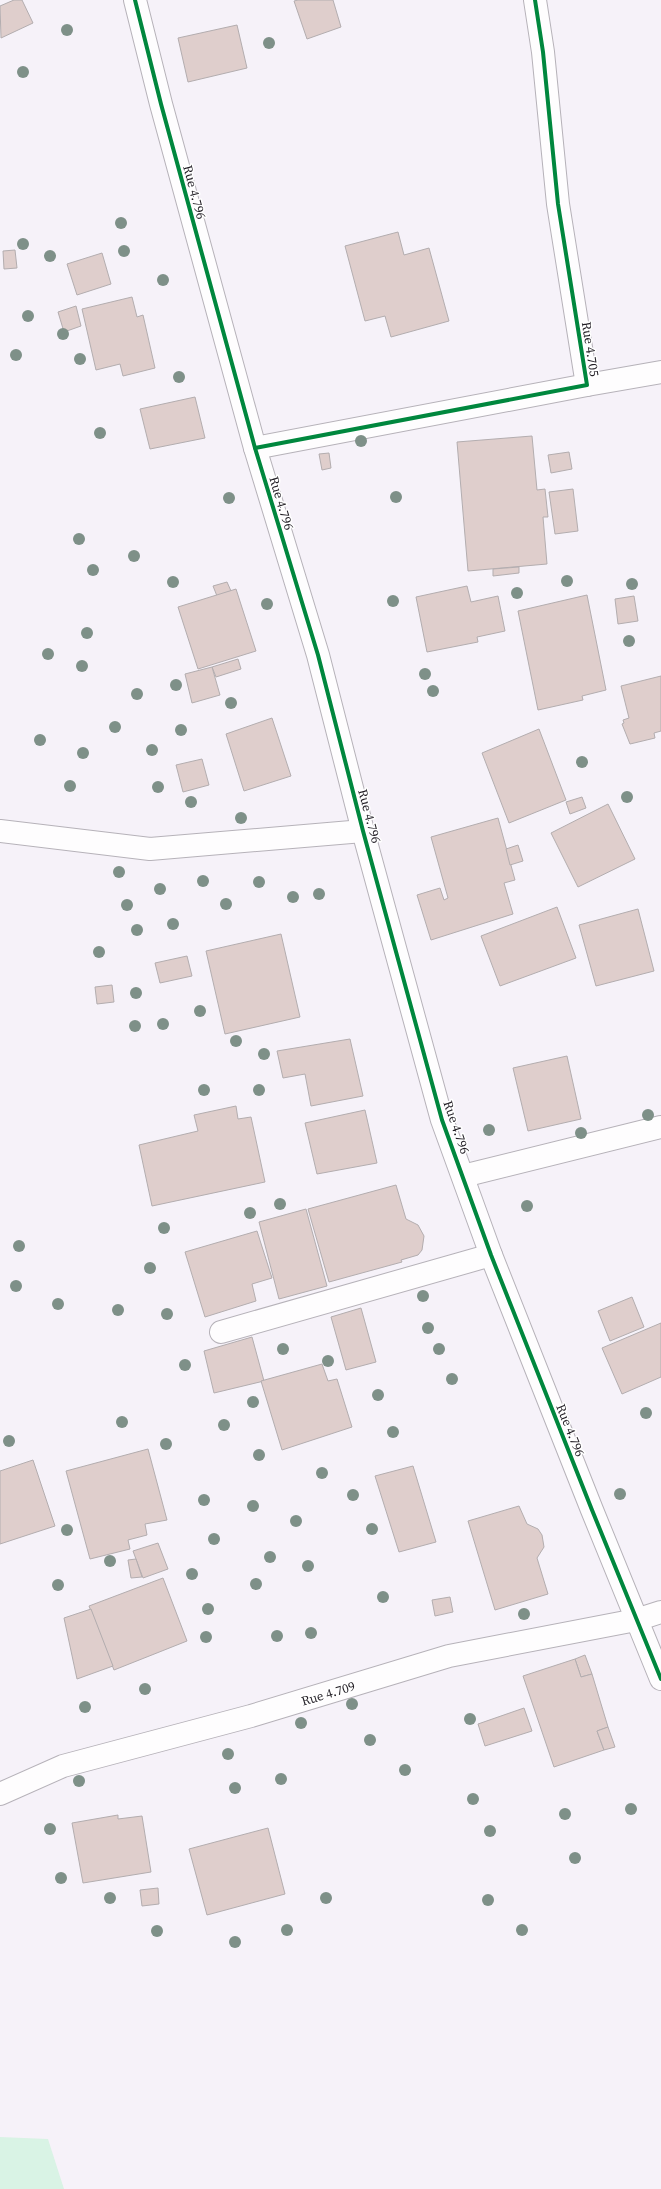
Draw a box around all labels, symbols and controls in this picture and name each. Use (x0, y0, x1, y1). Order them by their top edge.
street label: Rue 4.796 (179, 163, 210, 221)
street label: Rue 4.705 (578, 320, 603, 378)
street label: Rue 4.796 (265, 474, 298, 532)
street label: Rue 4.796 (354, 787, 385, 845)
street label: Rue 4.796 (439, 1098, 474, 1156)
street label: Rue 4.796 (552, 1401, 589, 1459)
street label: Rue 4.709 (299, 1677, 357, 1710)

